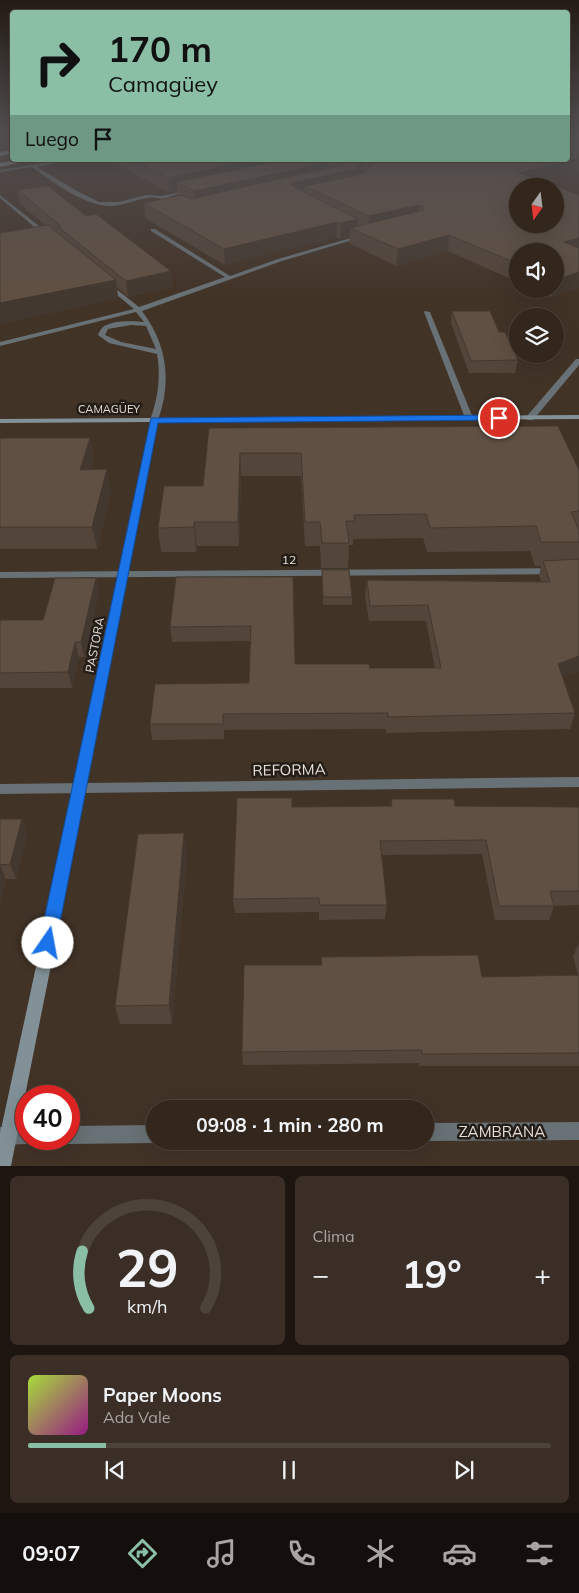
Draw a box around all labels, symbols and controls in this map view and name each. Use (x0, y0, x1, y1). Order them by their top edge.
text: 170 m (108, 27, 212, 71)
icon: right (25, 30, 90, 95)
text: Camagüey (108, 70, 218, 98)
icon: arrive (89, 125, 117, 153)
text: Luego (25, 127, 79, 151)
north arrow (509, 178, 564, 232)
map controls (509, 178, 564, 363)
button: sound (509, 243, 564, 298)
button: layers (509, 308, 564, 363)
pin (478, 397, 520, 439)
street label: CAMAGÜEY (78, 402, 140, 416)
icon: arrive (485, 404, 513, 432)
street label: 12 (282, 552, 296, 567)
street label: PASTORA (82, 616, 107, 674)
street label: REFORMA (252, 759, 326, 780)
position arrow (21, 916, 73, 968)
speed limit sign: 40 (15, 1085, 80, 1150)
text: 09:08 · 1 min · 280 m (196, 1113, 384, 1137)
street label: ZAMBRANA (459, 1122, 545, 1141)
text: Clima (313, 1226, 355, 1246)
text: 29 (116, 1235, 178, 1300)
text: 19° (402, 1250, 462, 1298)
text: − (313, 1257, 329, 1292)
text: + (534, 1257, 551, 1292)
text: km/h (127, 1295, 167, 1317)
text: Paper Moons (103, 1383, 222, 1407)
text: Ada Vale (103, 1407, 170, 1427)
icon: previous (101, 1456, 129, 1484)
icon: pause (275, 1456, 303, 1484)
icon: next (450, 1456, 478, 1484)
icon: directions (125, 1536, 160, 1571)
icon: music (204, 1536, 239, 1571)
icon: phone (284, 1536, 319, 1571)
icon: climate (363, 1536, 398, 1571)
icon: car (442, 1536, 477, 1571)
icon: filters (522, 1536, 557, 1571)
text: 09:07 (22, 1539, 80, 1567)

